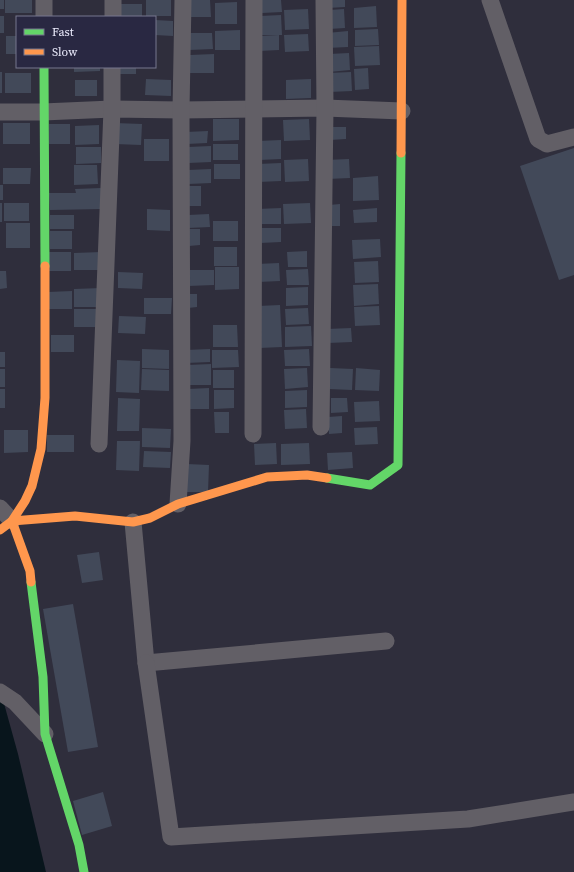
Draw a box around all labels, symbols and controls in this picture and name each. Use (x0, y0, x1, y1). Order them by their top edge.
legend (16, 16, 156, 68)
text: Fast (52, 24, 74, 40)
text: Slow (52, 44, 78, 60)

